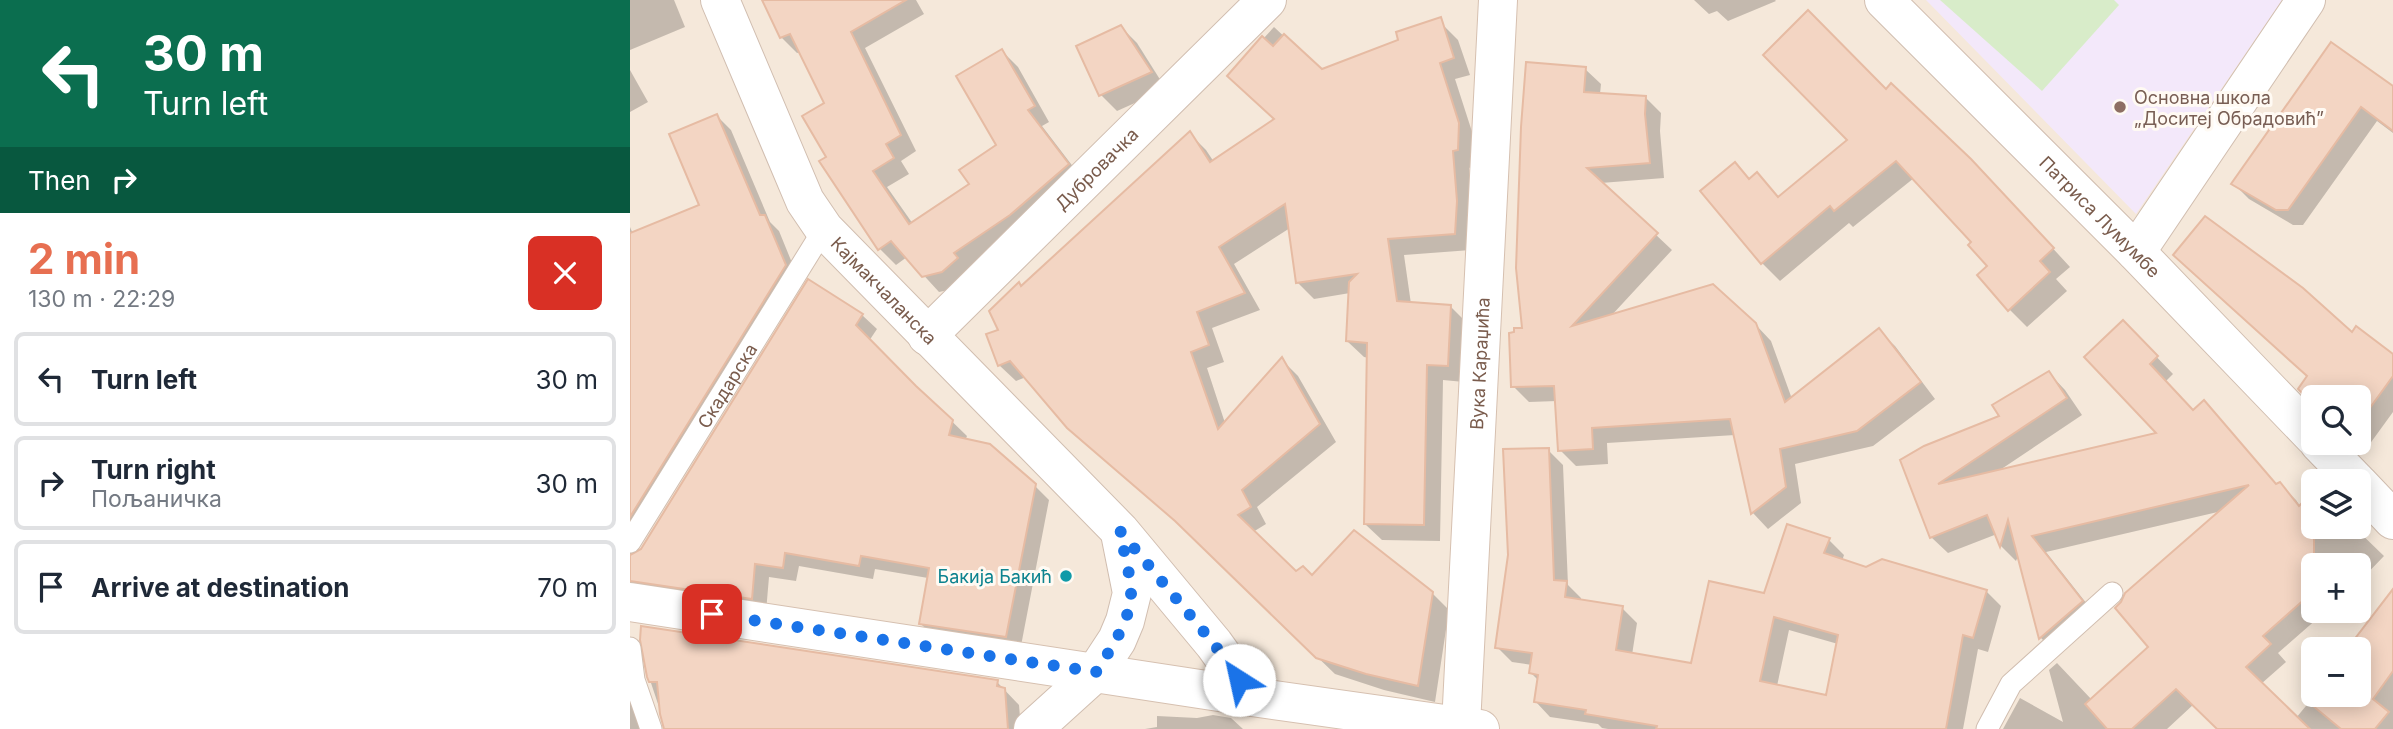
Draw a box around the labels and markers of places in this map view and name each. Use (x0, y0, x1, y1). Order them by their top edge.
place label: Основна школа „Доситеј Обрадовић” (2134, 87, 2324, 129)
marker: Основна школа „Доситеј Обрадовић” (2112, 99, 2128, 115)
place label: Бакија Бакић (938, 566, 1052, 587)
marker: Бакија Бакић (1058, 568, 1074, 584)
pin (682, 584, 742, 644)

